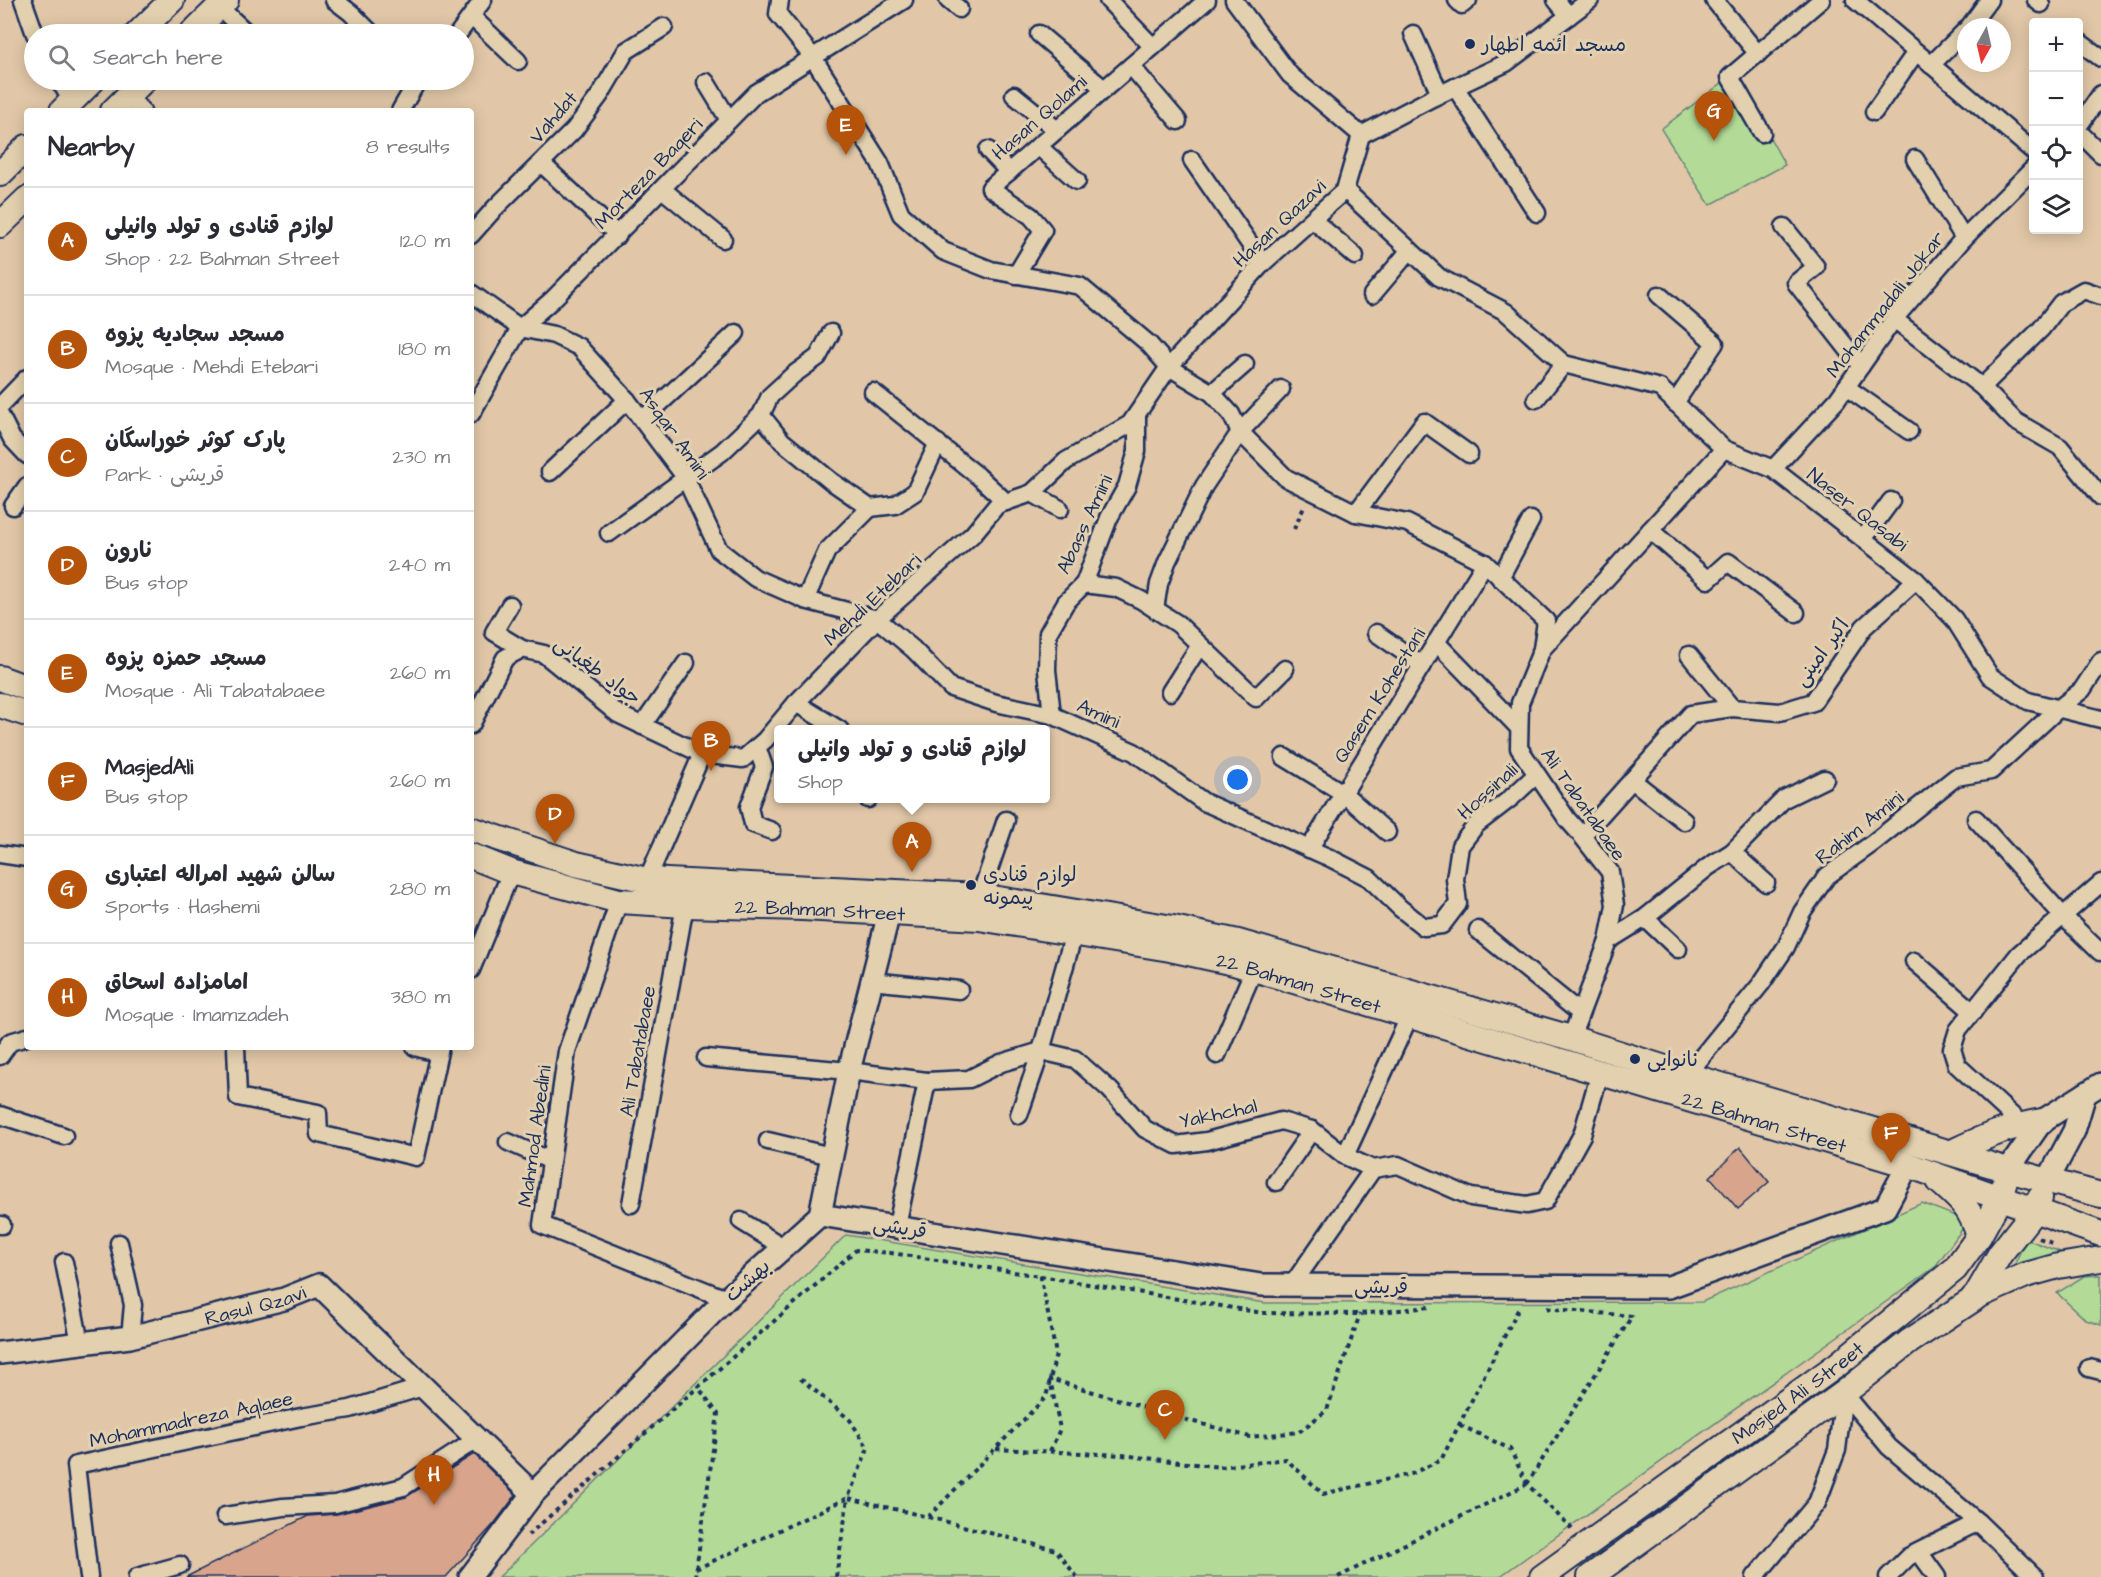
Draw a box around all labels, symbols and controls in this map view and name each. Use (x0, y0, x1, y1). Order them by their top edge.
north arrow (1957, 18, 2011, 72)
map controls (2029, 18, 2083, 234)
button: + (2029, 18, 2083, 72)
search box (24, 24, 474, 90)
place label: مسجد ائمه اطهار (1480, 31, 1626, 59)
marker: مسجد ائمه اطهار (1463, 37, 1477, 51)
icon: search (45, 41, 78, 74)
text: Search here (93, 42, 223, 73)
street label: Hasan Qolami (986, 69, 1093, 167)
button: − (2029, 72, 2083, 126)
street label: Vahdat (523, 85, 584, 150)
pin: G (1694, 92, 1734, 141)
pin: E (826, 106, 866, 155)
street label: Morteza Baqeri (588, 112, 709, 236)
button: locate (2029, 126, 2083, 180)
text: Nearby (48, 129, 135, 165)
text: 8 results (366, 133, 450, 161)
street label: Hasan Qazavi (1227, 173, 1333, 274)
button: layers (2029, 180, 2083, 234)
text: لوازم قنادی و تولد وانیلی (105, 211, 333, 242)
street label: Mohammadali Jokar (1820, 225, 1952, 384)
text: A (61, 227, 74, 255)
text: 120 m (400, 227, 450, 255)
text: Shop · 22 Bahman Street (105, 245, 340, 273)
text: مسجد سجادیه پزوه (105, 319, 285, 350)
text: B (60, 335, 75, 363)
text: 180 m (398, 335, 450, 363)
text: Mosque · Mehdi Etebari (105, 353, 318, 381)
street label: Asqar Amini (632, 382, 716, 485)
text: پارک کوثر خوراسگان (105, 425, 285, 456)
text: C (60, 443, 75, 471)
text: 230 m (392, 443, 450, 471)
text: Park · قریشی (105, 461, 224, 489)
street label: Naser Qasabi (1801, 461, 1914, 558)
street label: Abass Amini (1050, 470, 1120, 579)
text: نارون (105, 535, 153, 566)
street label: Mehdi Etebari (818, 547, 928, 653)
text: D (61, 551, 74, 579)
text: 240 m (389, 551, 450, 579)
text: Bus stop (105, 569, 188, 597)
street label: اکبر امینی (1787, 613, 1856, 693)
street label: Qasem Kohestani (1327, 623, 1433, 768)
street label: جواد طغیانی (548, 630, 647, 712)
text: مسجد حمزه پزوه (105, 643, 266, 674)
text: E (62, 659, 73, 687)
text: 260 m (390, 659, 450, 687)
text: Mosque · Ali Tabatabaee (105, 677, 325, 705)
street label: Amini (1073, 692, 1125, 736)
pin: B (692, 722, 730, 771)
popup (774, 725, 1050, 803)
text: لوازم قنادی و تولد وانیلی (798, 734, 1026, 765)
street label: Ali Tabatabaee (1534, 742, 1633, 867)
text: MasjedAli (105, 752, 193, 783)
street label: Hossinali (1451, 757, 1524, 827)
your location (1223, 765, 1252, 794)
text: F (61, 767, 74, 795)
text: 260 m (390, 767, 450, 795)
text: Shop (798, 768, 843, 796)
text: Bus stop (105, 783, 188, 811)
street label: Rahim Amini (1809, 784, 1910, 871)
pin: D (536, 794, 574, 844)
pin: A (892, 822, 932, 872)
text: سالن شهید امراله اعتباری (105, 859, 335, 890)
place label: لوازم قنادی پیمونه (983, 861, 1077, 912)
text: G (61, 875, 74, 903)
text: 280 m (389, 875, 450, 903)
marker: لوازم قنادی پیمونه (964, 878, 978, 892)
text: Sports · Hashemi (105, 893, 260, 921)
street label: 22 Bahman Street (734, 893, 906, 929)
street label: 22 Bahman Street (1213, 947, 1384, 1021)
text: امامزاده اسحاق (105, 967, 248, 998)
text: H (61, 983, 74, 1011)
text: 380 m (391, 983, 450, 1011)
street label: Ali Tabatabaee (613, 983, 663, 1119)
text: Mosque · Imamzadeh (105, 1001, 288, 1029)
place label: نانوایی (1647, 1046, 1699, 1074)
marker: نانوایی (1628, 1052, 1642, 1066)
street label: Mahmod Abedini (511, 1063, 559, 1209)
street label: 22 Bahman Street (1678, 1085, 1850, 1161)
street label: Yakhchal (1177, 1092, 1260, 1136)
pin: F (1872, 1114, 1910, 1163)
street label: قریشی (871, 1210, 929, 1246)
street label: بهشت (719, 1253, 777, 1309)
street label: قریشی (1354, 1273, 1408, 1301)
street label: Rasul Qzavi (202, 1279, 310, 1333)
street label: Masjed Ali Street (1726, 1335, 1870, 1452)
street label: Mohammadreza Aqlaee (87, 1385, 296, 1455)
pin: C (1146, 1390, 1184, 1440)
pin: H (414, 1456, 454, 1505)

